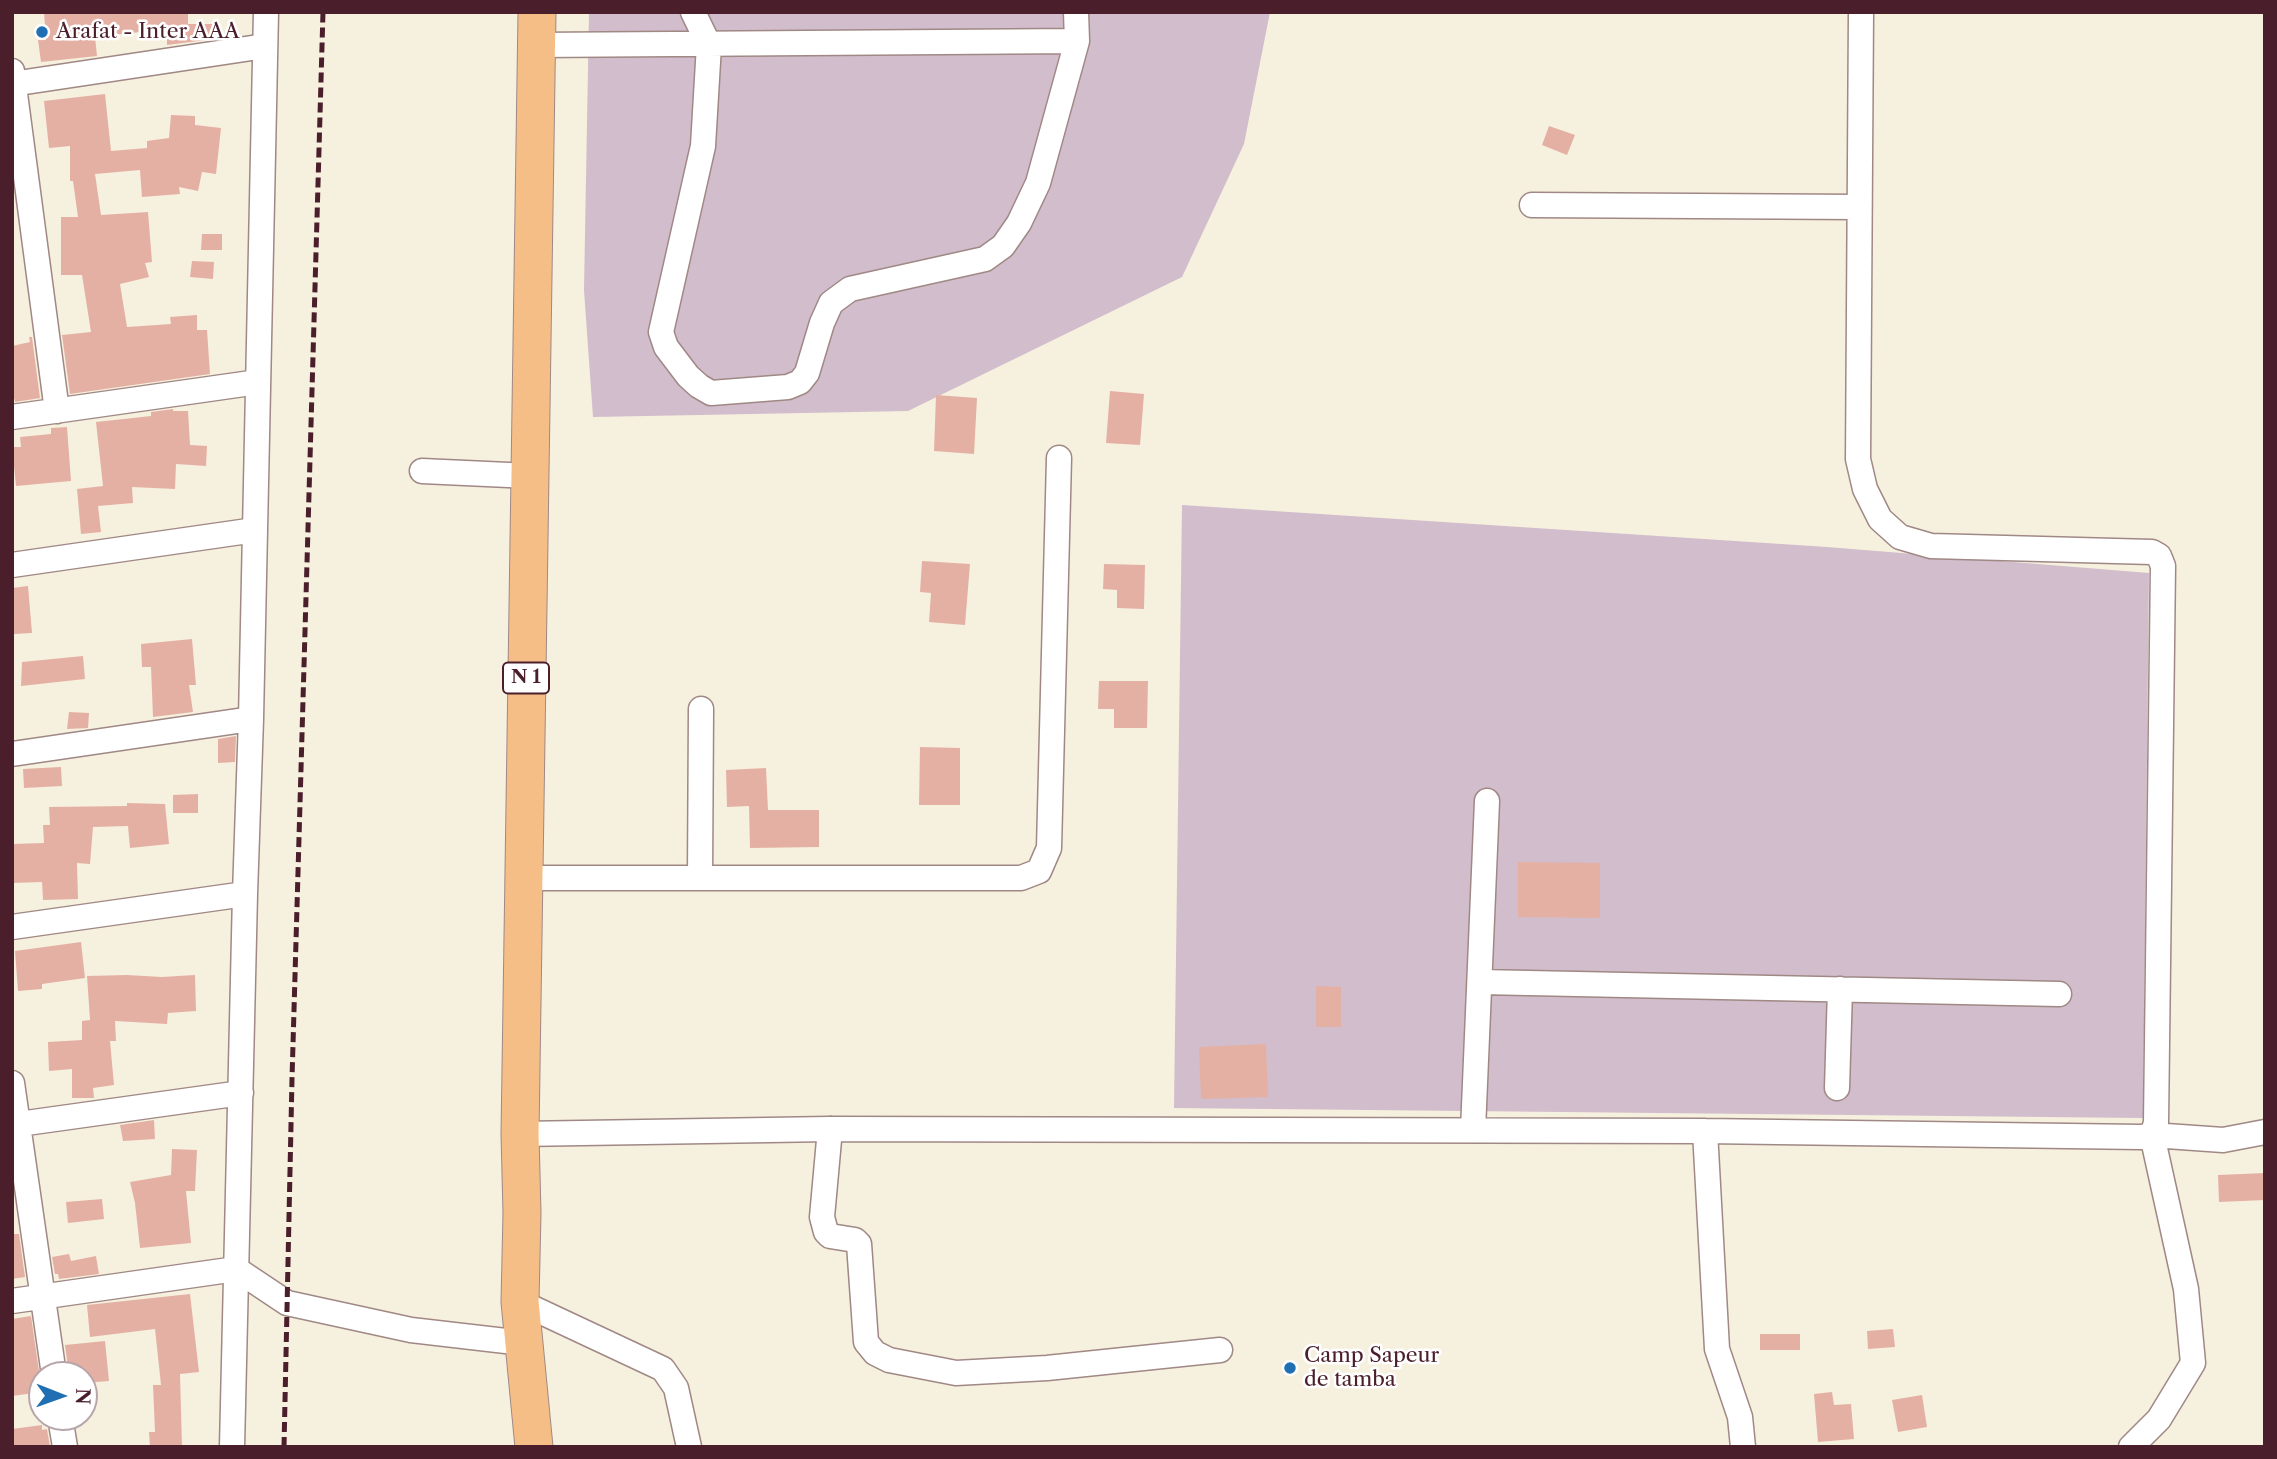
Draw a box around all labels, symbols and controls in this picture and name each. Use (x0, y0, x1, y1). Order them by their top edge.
place label: Arafat - Inter AAA (56, 19, 240, 45)
marker: Arafat - Inter AAA (34, 24, 50, 40)
road number: N 1 (503, 663, 549, 694)
place label: Camp Sapeur de tamba (1304, 1343, 1439, 1393)
marker: Camp Sapeur de tamba (1282, 1360, 1298, 1376)
north arrow (28, 1361, 98, 1431)
text: N (71, 1388, 94, 1405)

